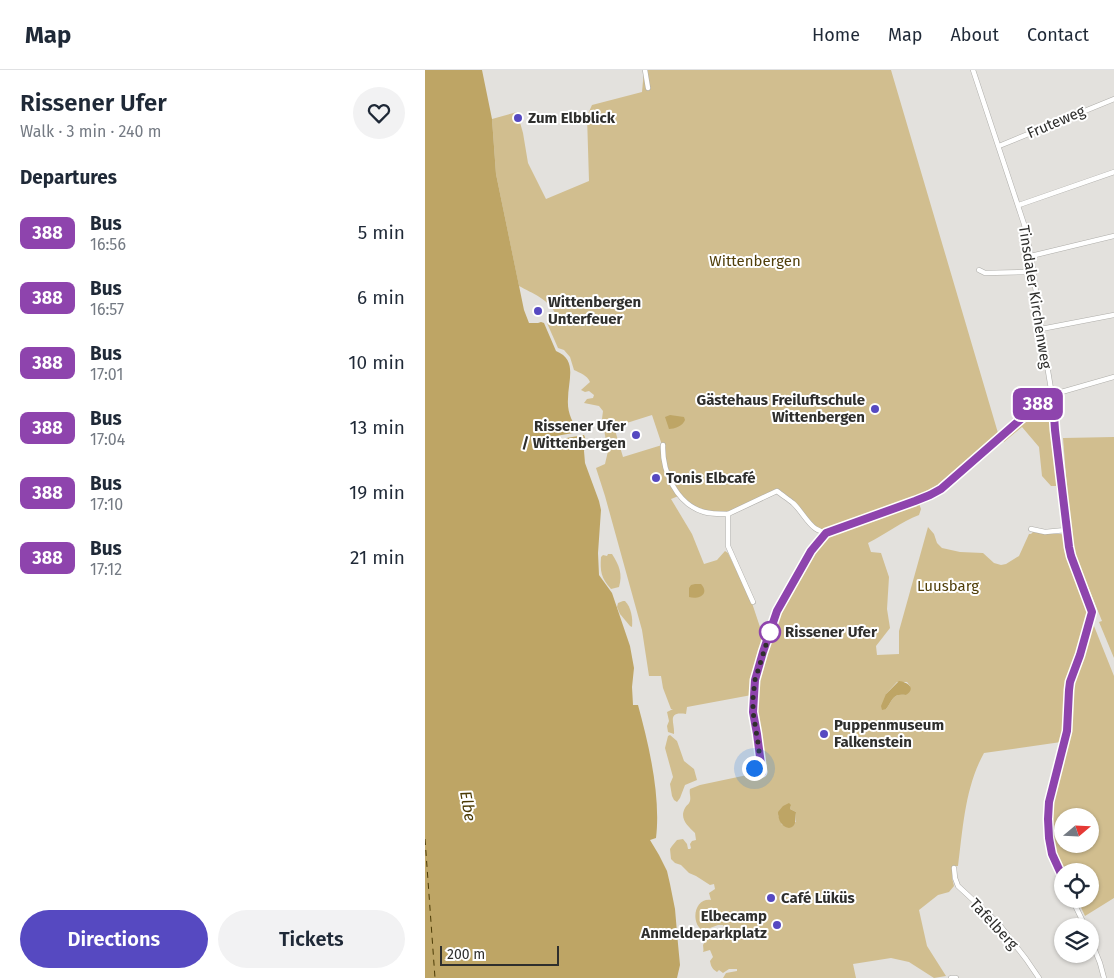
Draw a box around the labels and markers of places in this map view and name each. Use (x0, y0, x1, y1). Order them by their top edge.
place label: Zum Elbblick (528, 109, 616, 127)
marker: Zum Elbblick (512, 112, 524, 124)
place label: Wittenbergen Unterfeuer (548, 293, 641, 328)
marker: Wittenbergen Unterfeuer (532, 305, 544, 317)
place label: Gästehaus Freiluftschule Wittenbergen (697, 391, 865, 426)
marker: Gästehaus Freiluftschule Wittenbergen (869, 403, 881, 415)
place label: Rissener Ufer / Wittenbergen (522, 417, 627, 452)
marker: Rissener Ufer / Wittenbergen (630, 429, 642, 441)
place label: Tonis Elbcafé (666, 469, 756, 487)
marker: Tonis Elbcafé (650, 472, 662, 484)
marker: Rissener Ufer (759, 621, 781, 643)
place label: Rissener Ufer (785, 623, 878, 641)
place label: Puppenmuseum Falkenstein (834, 716, 944, 751)
marker: Puppenmuseum Falkenstein (818, 728, 830, 740)
place label: Café Lüküs (781, 889, 855, 907)
marker: Café Lüküs (765, 892, 777, 904)
place label: Elbecamp Anmeldeparkplatz (640, 907, 767, 942)
marker: Elbecamp Anmeldeparkplatz (771, 919, 783, 931)

